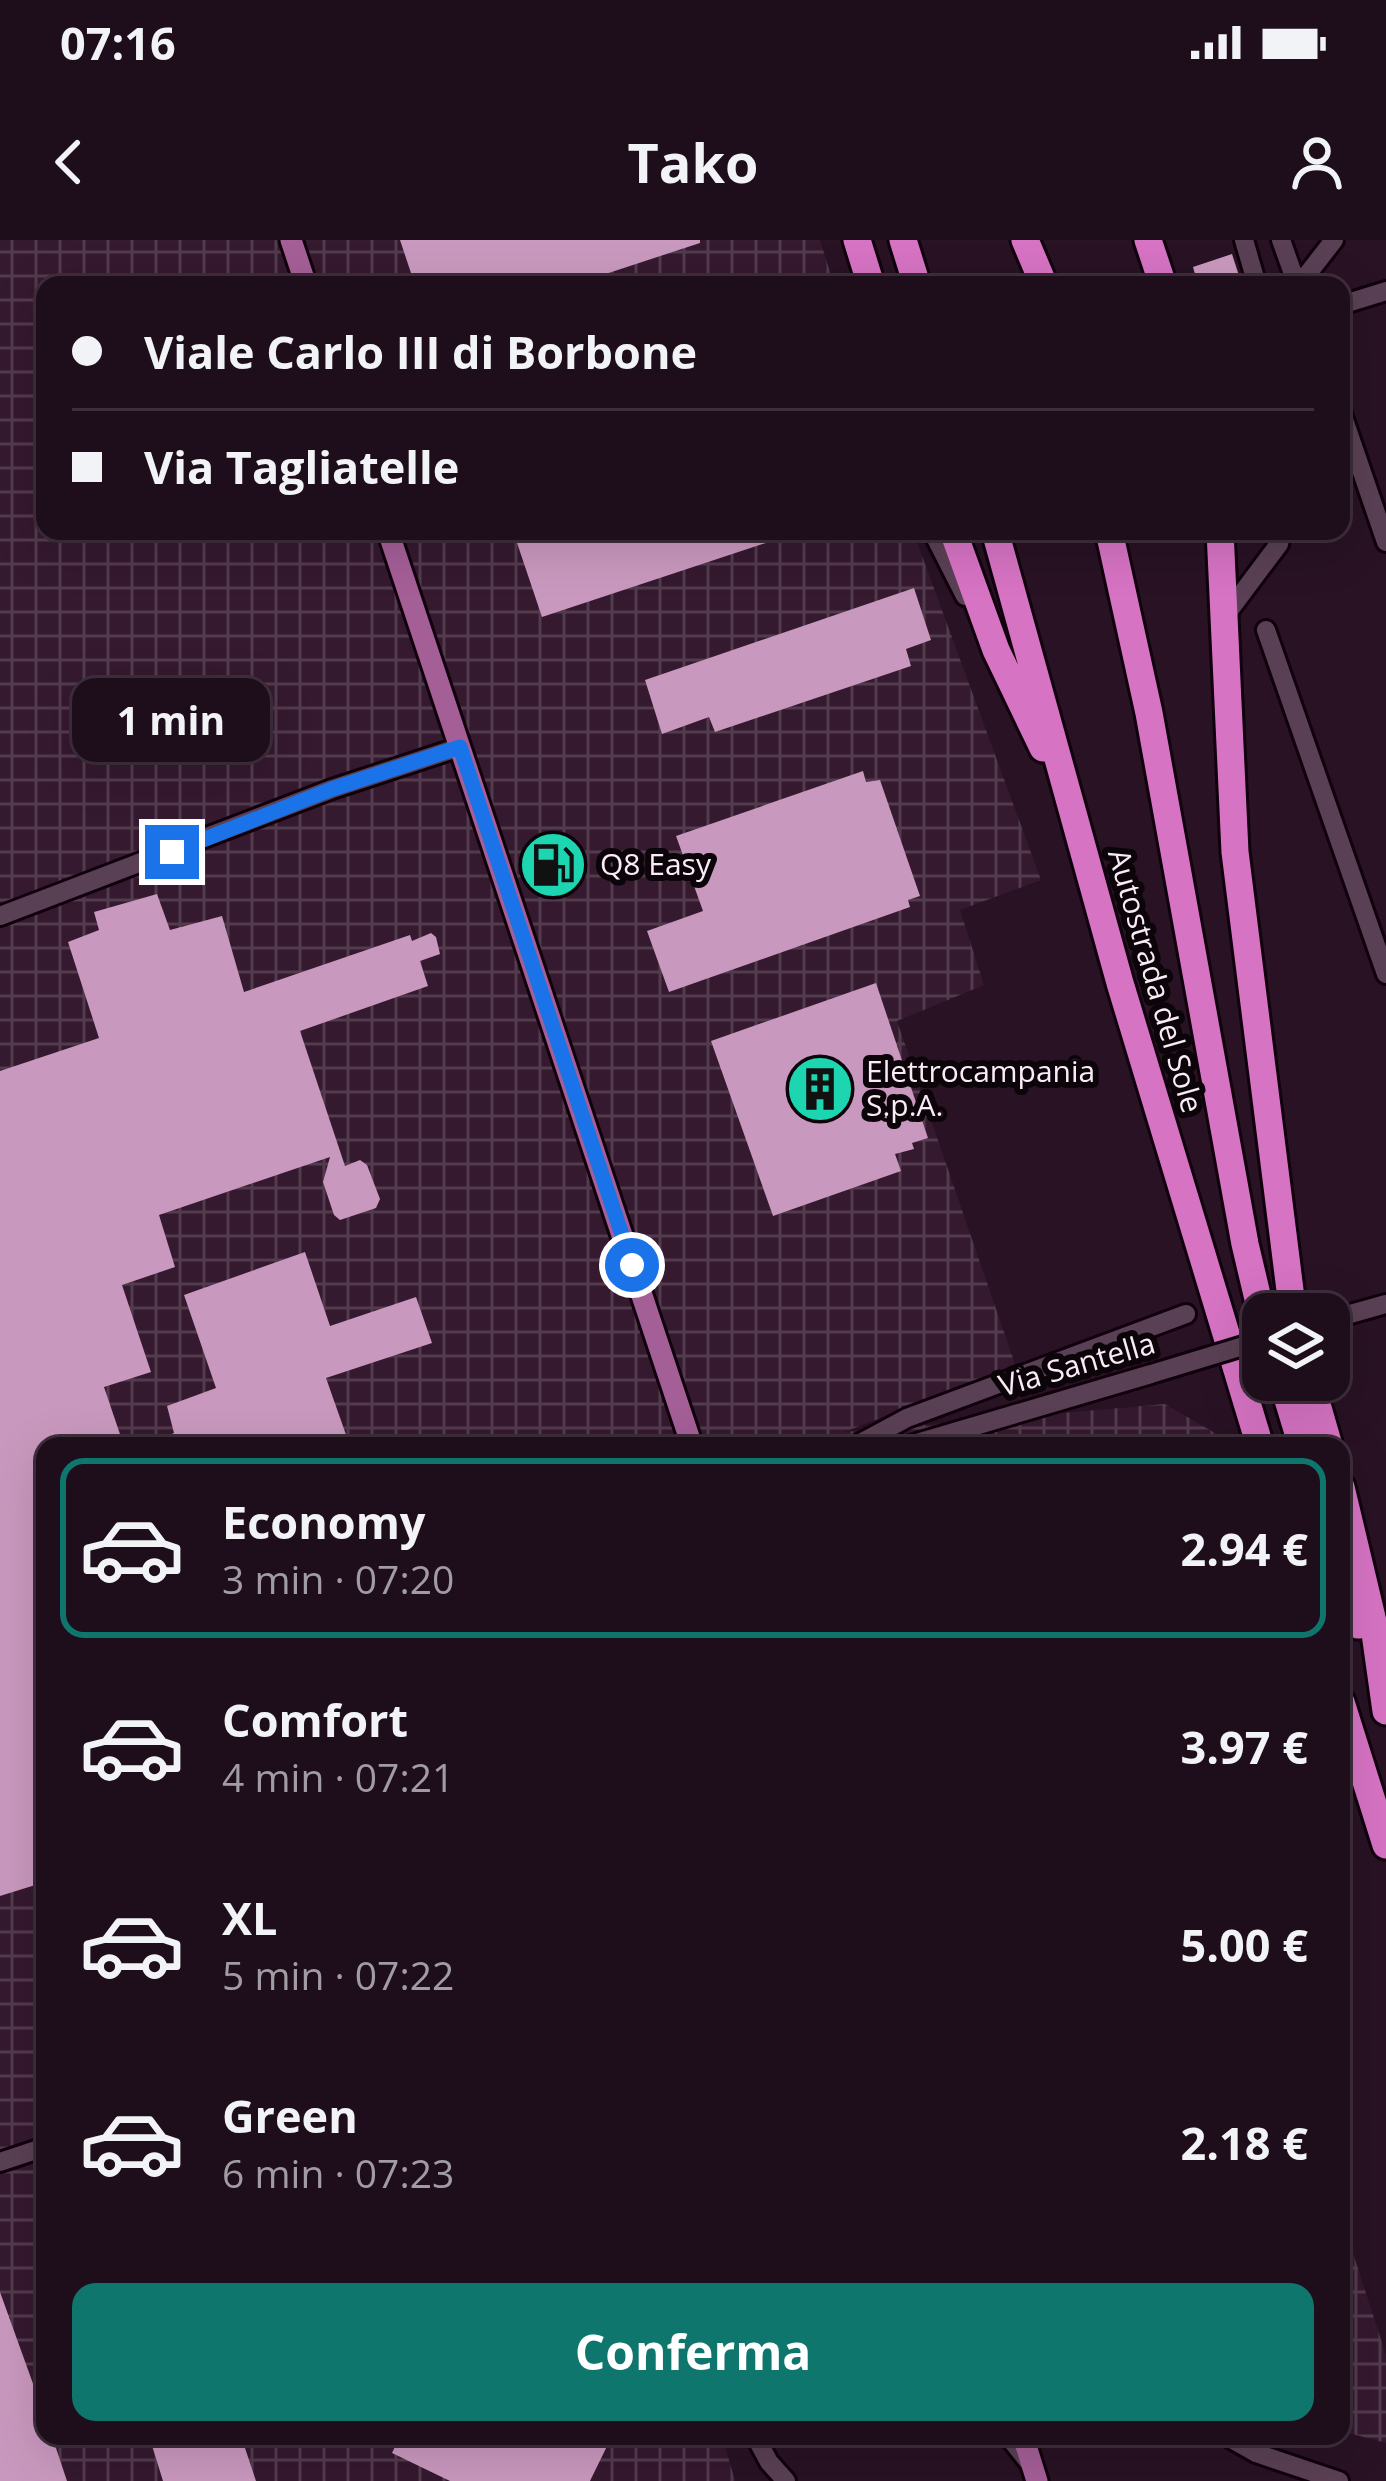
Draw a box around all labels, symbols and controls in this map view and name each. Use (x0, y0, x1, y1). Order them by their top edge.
text: 07:16 (60, 12, 176, 73)
text: Tako (628, 125, 758, 199)
icon: back (36, 129, 102, 195)
icon: person (1284, 129, 1350, 195)
text: Viale Carlo III di Borbone (144, 321, 697, 382)
text: Via Tagliatelle (144, 436, 459, 497)
callout: 1 min (73, 678, 271, 762)
text: 1 min (117, 693, 225, 746)
route end (145, 825, 199, 879)
fuel station icon: Q8 Easy (518, 830, 588, 900)
place label: Q8 Easy (600, 843, 712, 884)
street label: Autostrada del Sole (1099, 844, 1214, 1117)
place label: Elettrocampania S.p.A. (866, 1050, 1095, 1125)
building icon: Elettrocampania S.p.A. (785, 1054, 855, 1124)
route start (605, 1238, 659, 1292)
map controls (1242, 1293, 1350, 1401)
button: layers (1242, 1293, 1350, 1401)
street label: Via Santella (994, 1322, 1160, 1405)
text: Economy (222, 1491, 425, 1552)
icon: car (78, 1494, 186, 1602)
text: 2.94 € (1181, 1518, 1308, 1579)
text: 3 min · 07:20 (222, 1552, 454, 1605)
text: Comfort (222, 1689, 408, 1750)
icon: car (78, 1692, 186, 1800)
text: 3.97 € (1181, 1716, 1308, 1777)
text: 4 min · 07:21 (222, 1750, 454, 1803)
text: XL (222, 1887, 277, 1948)
icon: car (78, 1890, 186, 1998)
text: 5.00 € (1181, 1914, 1308, 1975)
text: 5 min · 07:22 (222, 1948, 454, 2001)
text: Green (222, 2085, 358, 2146)
icon: car (78, 2088, 186, 2196)
text: 2.18 € (1181, 2112, 1308, 2173)
text: 6 min · 07:23 (222, 2146, 454, 2199)
button: Conferma (72, 2283, 1314, 2421)

